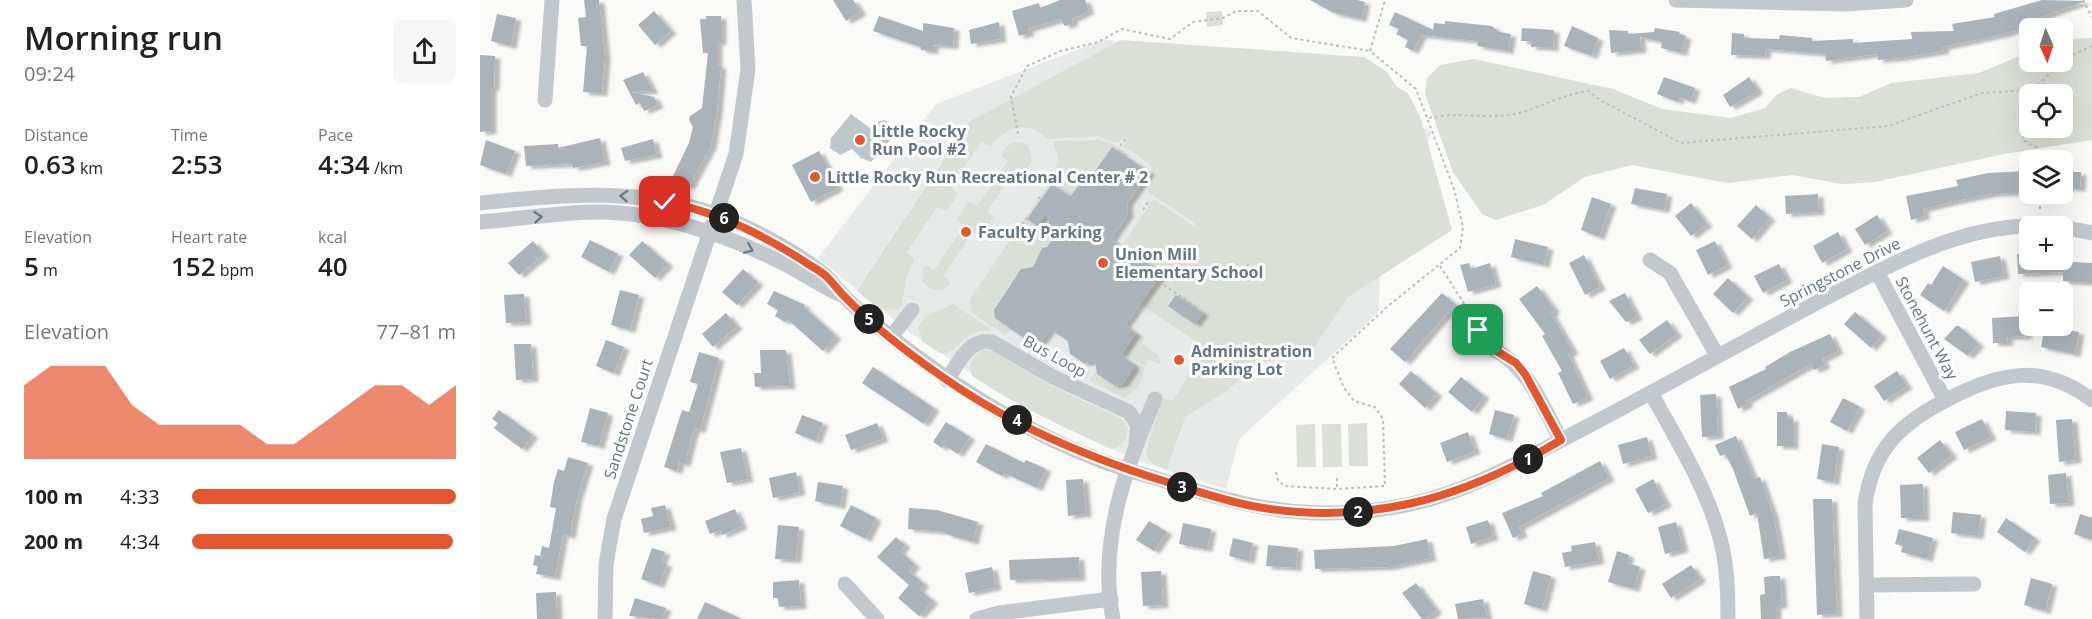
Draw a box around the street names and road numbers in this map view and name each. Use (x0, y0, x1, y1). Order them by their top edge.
street label: Springstone Drive (1776, 232, 1904, 312)
street label: Stonehunt Way (1891, 273, 1964, 384)
street label: Bus Loop (1019, 330, 1091, 382)
street label: Sandstone Court (598, 356, 658, 482)

